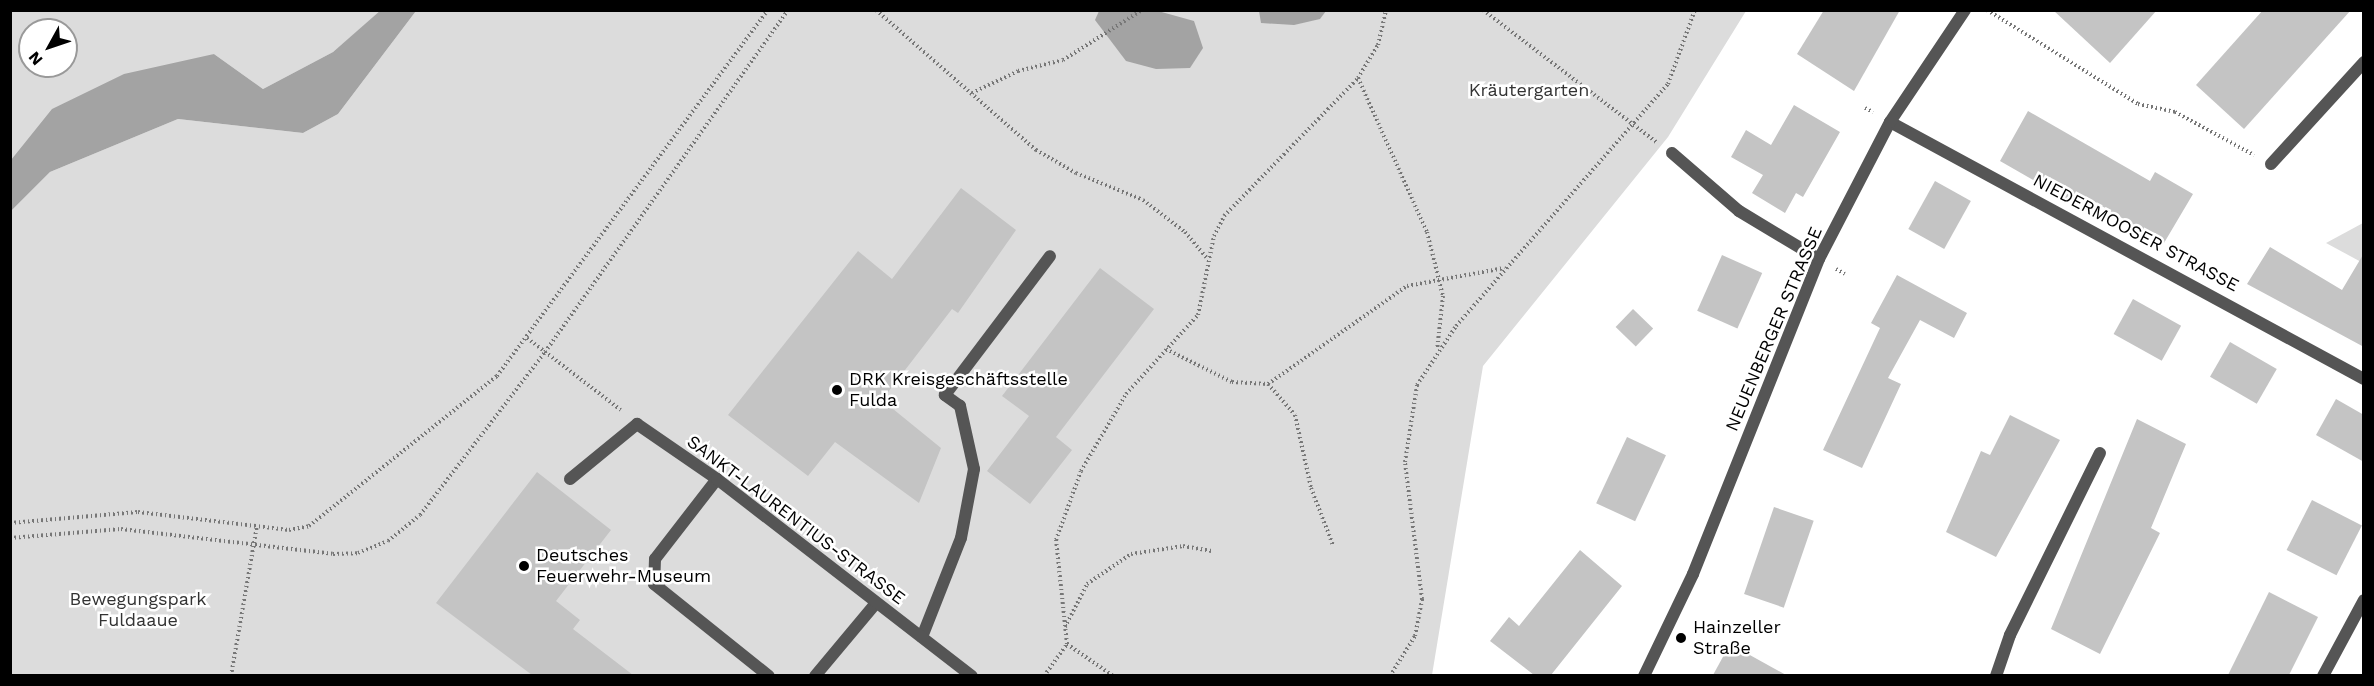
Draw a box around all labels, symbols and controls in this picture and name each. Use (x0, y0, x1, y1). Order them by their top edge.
north arrow (18, 18, 78, 78)
text: N (24, 48, 46, 69)
park label: Kräutergarten (1469, 79, 1589, 101)
street label: NIEDERMOOSER STRASSE (2029, 169, 2243, 297)
street label: NEUENBERGER STRASSE (1721, 224, 1827, 434)
place label: DRK Kreisgeschäftsstelle Fulda (849, 369, 1068, 412)
marker: DRK Kreisgeschäftsstelle Fulda (830, 383, 844, 397)
street label: SANKT-LAURENTIUS-STRASSE (683, 431, 909, 609)
place label: Deutsches Feuerwehr-Museum (536, 545, 711, 588)
marker: Deutsches Feuerwehr-Museum (517, 559, 531, 573)
park label: Bewegungspark Fuldaaue (70, 589, 206, 632)
place label: Hainzeller Straße (1693, 617, 1781, 660)
marker: Hainzeller Straße (1674, 631, 1688, 645)

